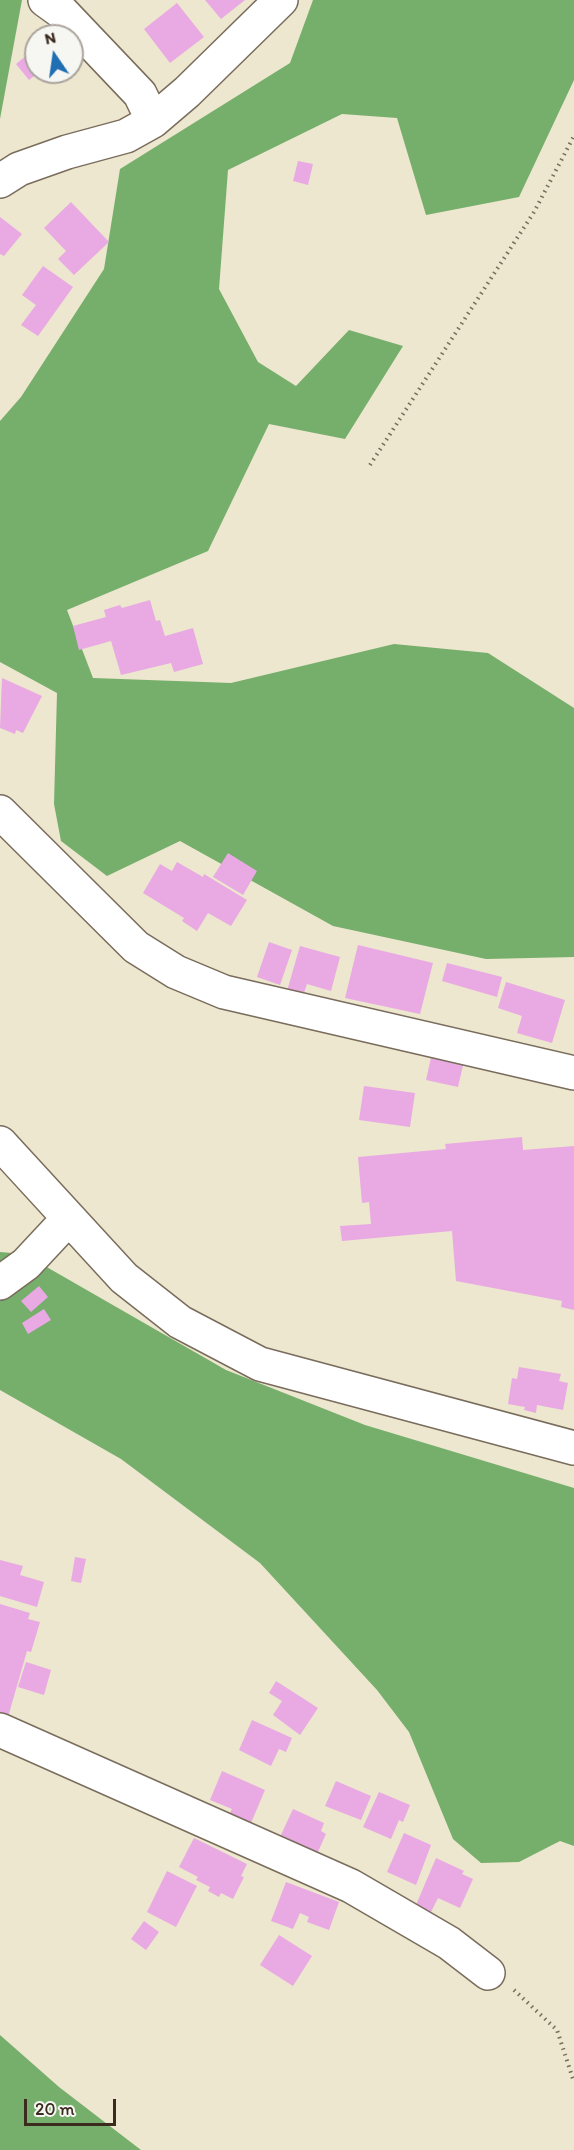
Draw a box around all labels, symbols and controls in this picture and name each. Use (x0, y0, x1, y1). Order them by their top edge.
north arrow (24, 24, 84, 84)
text: N (43, 27, 58, 48)
scale bar (27, 2087, 118, 2125)
text: 20 m (35, 2098, 75, 2120)

